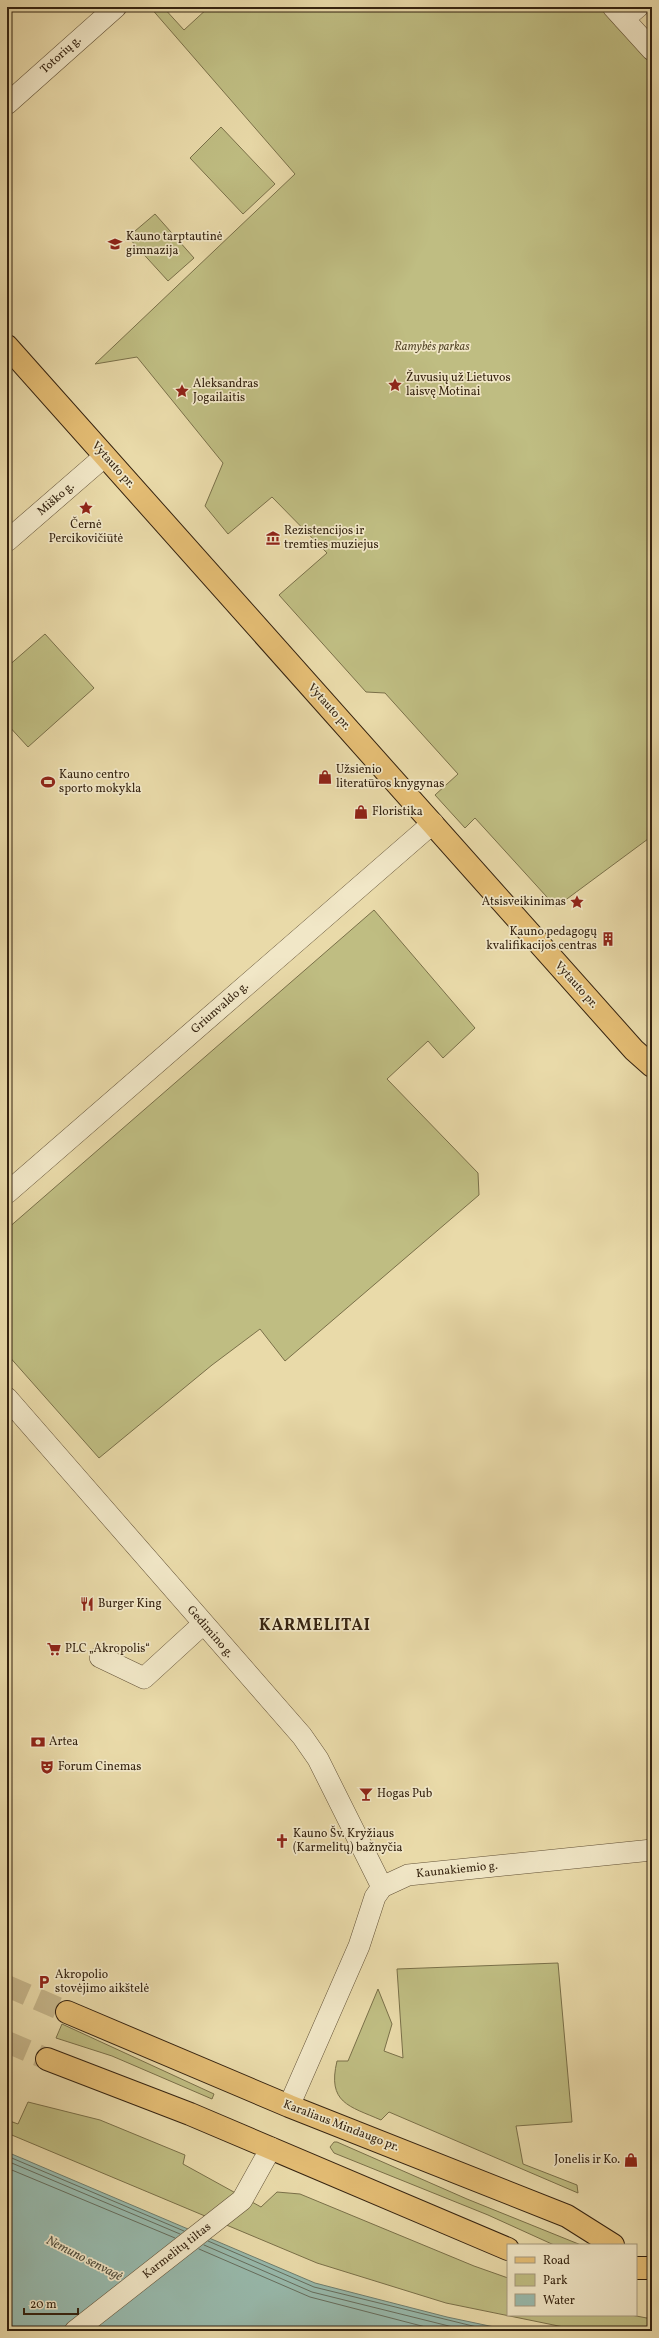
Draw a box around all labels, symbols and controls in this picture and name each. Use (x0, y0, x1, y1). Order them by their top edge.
street label: Totorių g. (37, 32, 85, 78)
place label: Kauno tarptautinė gimnazija (126, 229, 223, 259)
school or university icon: Kauno tarptautinė gimnazija (107, 236, 123, 252)
park label: Ramybės parkas (394, 339, 470, 355)
place label: Žuvusių už Lietuvos laisvę Motinai (406, 369, 511, 400)
place label: Aleksandras Jogailaitis (193, 376, 258, 406)
place icon: Žuvusių už Lietuvos laisvę Motinai (387, 377, 403, 393)
place icon: Aleksandras Jogailaitis (174, 383, 190, 399)
street label: Vytauto pr. (88, 438, 138, 492)
street label: Miško g. (34, 478, 78, 519)
place icon: Černė Percikovičiūtė (78, 500, 94, 516)
place label: Černė Percikovičiūtė (49, 516, 124, 547)
place label: Rezistencijos ir tremties muziejus (284, 523, 379, 553)
museum icon: Rezistencijos ir tremties muziejus (265, 530, 281, 546)
street label: Vytauto pr. (304, 680, 354, 734)
place label: Užsienio literatūros knygynas (336, 762, 444, 792)
place label: Kauno centro sporto mokykla (59, 767, 141, 797)
shop icon: Užsienio literatūros knygynas (317, 769, 333, 785)
sports icon: Kauno centro sporto mokykla (40, 774, 56, 790)
shop icon: Floristika (353, 804, 369, 820)
place label: Floristika (372, 804, 423, 820)
place label: Atsisveikinimas (482, 894, 566, 910)
place icon: Atsisveikinimas (569, 894, 585, 910)
place label: Kauno pedagogų kvalifikacijos centras (486, 924, 597, 954)
building icon: Kauno pedagogų kvalifikacijos centras (600, 931, 616, 947)
street label: Vytauto pr. (551, 958, 601, 1012)
street label: Griunvaldo g. (188, 978, 252, 1037)
restaurant icon: Burger King (79, 1596, 95, 1612)
place label: Burger King (98, 1596, 162, 1612)
street label: Gedimino g. (183, 1603, 237, 1662)
district label: KARMELITAI (259, 1615, 371, 1637)
supermarket icon: PLC „Akropolis“ (46, 1641, 62, 1657)
place label: PLC „Akropolis“ (65, 1641, 150, 1657)
bank icon: Artea (30, 1734, 46, 1750)
place label: Artea (49, 1734, 78, 1750)
theatre icon: Forum Cinemas (39, 1759, 55, 1775)
place label: Forum Cinemas (58, 1759, 141, 1775)
bar icon: Hogas Pub (358, 1786, 374, 1802)
place label: Hogas Pub (377, 1786, 433, 1802)
place label: Kauno Šv. Kryžiaus (Karmelitų) bažnyčia (293, 1825, 403, 1856)
church icon: Kauno Šv. Kryžiaus (Karmelitų) bažnyčia (274, 1833, 290, 1849)
street label: Kaunakiemio g. (415, 1858, 499, 1882)
place label: Akropolio stovėjimo aikštelė (55, 1967, 149, 1997)
parking icon: Akropolio stovėjimo aikštelė (36, 1974, 52, 1990)
street label: Karaliaus Mindaugo pr. (281, 2096, 402, 2156)
place label: Jonelis ir Ko. (554, 2152, 620, 2168)
shop icon: Jonelis ir Ko. (623, 2152, 639, 2168)
street label: Karmelitų tiltas (139, 2219, 215, 2283)
water label: Nemuno senvagė (43, 2232, 125, 2286)
legend (507, 2244, 637, 2316)
text: Road (543, 2253, 570, 2269)
text: Park (543, 2273, 568, 2289)
scale bar (24, 2290, 78, 2316)
text: Water (543, 2293, 575, 2309)
text: 20 m (30, 2297, 57, 2313)

